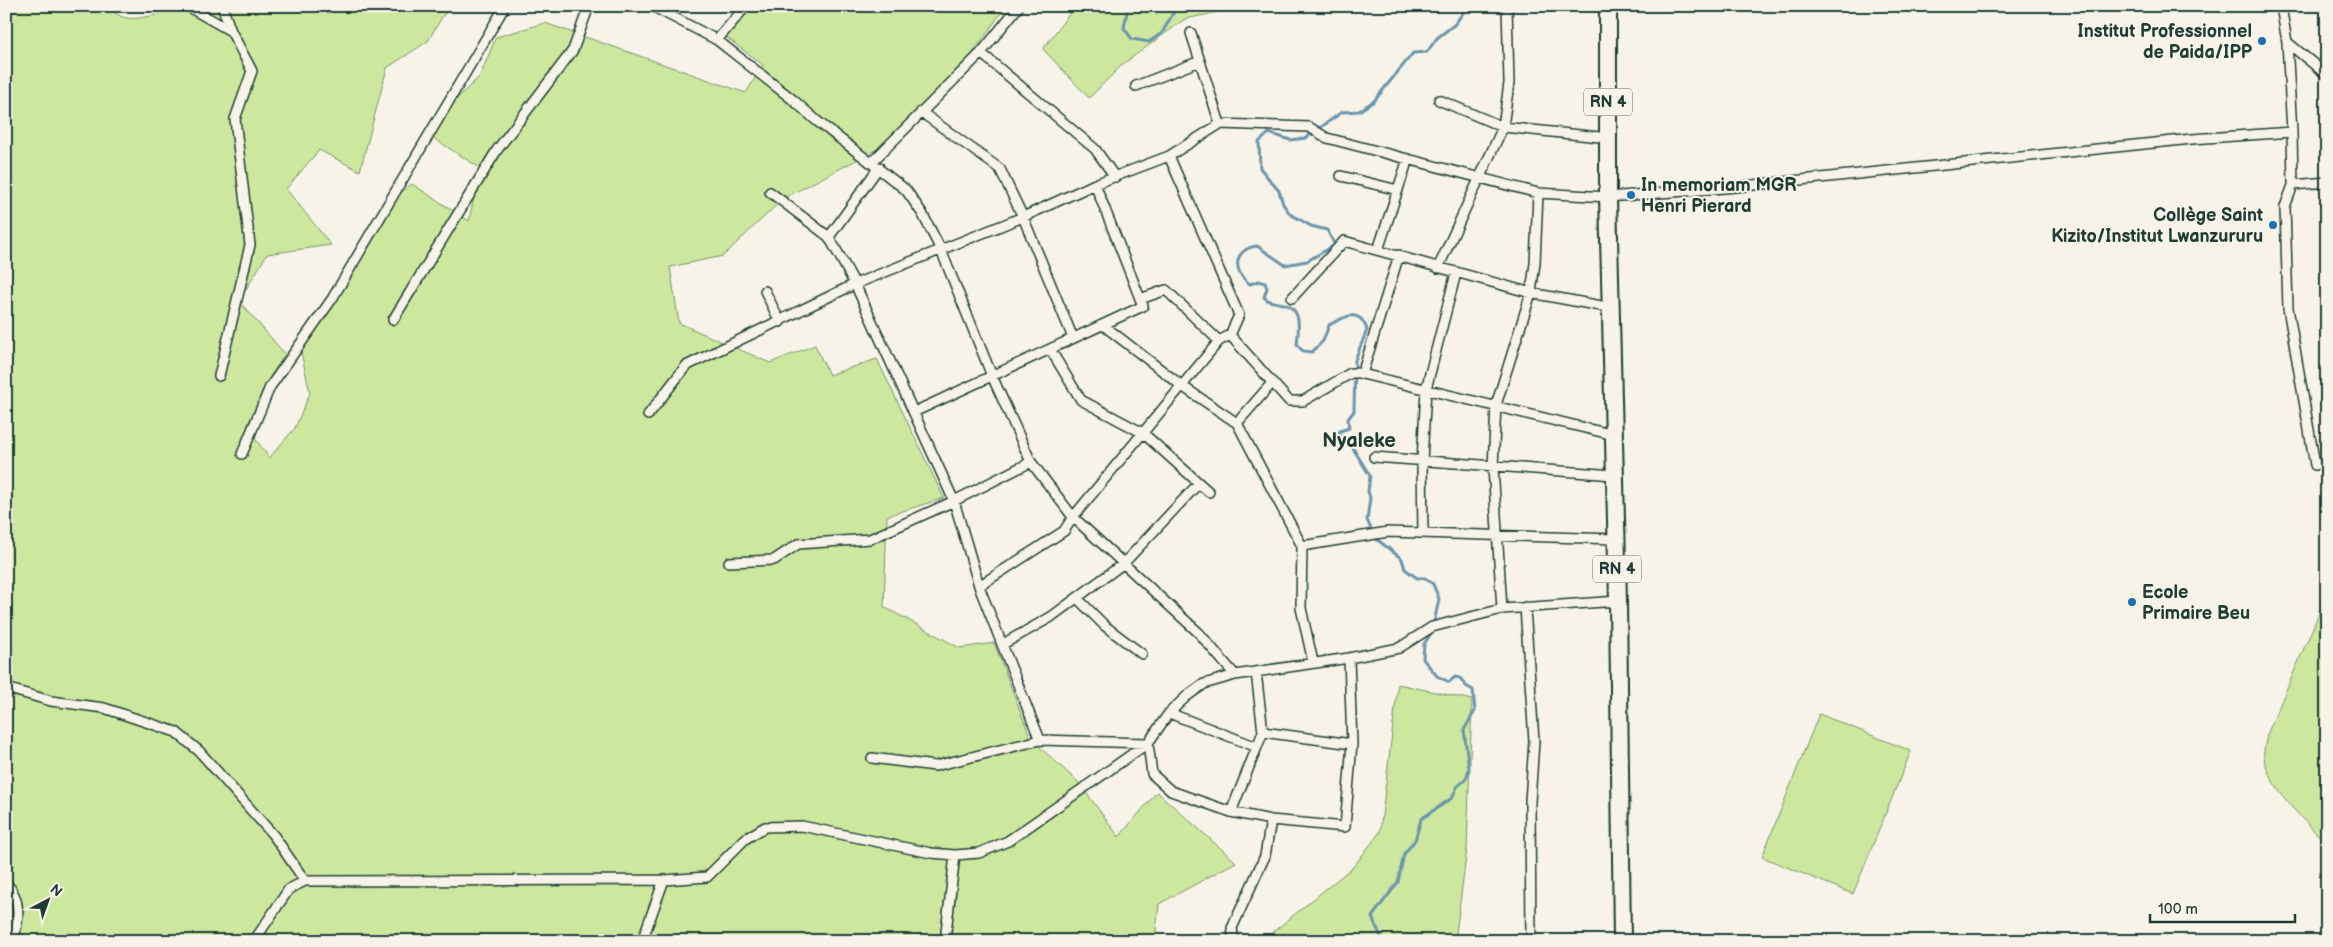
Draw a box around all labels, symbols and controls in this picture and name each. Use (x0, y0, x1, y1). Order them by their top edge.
place label: Institut Professionnel de Paida/IPP (2078, 21, 2253, 63)
marker: Institut Professionnel de Paida/IPP (2256, 35, 2268, 47)
road number: RN 4 (1584, 88, 1632, 115)
place label: In memoriam MGR Henri Pierard (1641, 175, 1797, 217)
marker: In memoriam MGR Henri Pierard (1625, 189, 1637, 201)
place label: Collège Saint Kizito/Institut Lwanzururu (2051, 205, 2263, 247)
marker: Collège Saint Kizito/Institut Lwanzururu (2267, 219, 2279, 231)
district label: Nyaleke (1322, 429, 1396, 453)
road number: RN 4 (1593, 556, 1641, 582)
place label: Ecole Primaire Beu (2142, 582, 2250, 624)
marker: Ecole Primaire Beu (2126, 596, 2138, 608)
north arrow (22, 874, 72, 924)
text: N (47, 881, 66, 900)
scale bar (2150, 892, 2296, 924)
text: 100 m (2158, 900, 2198, 919)

